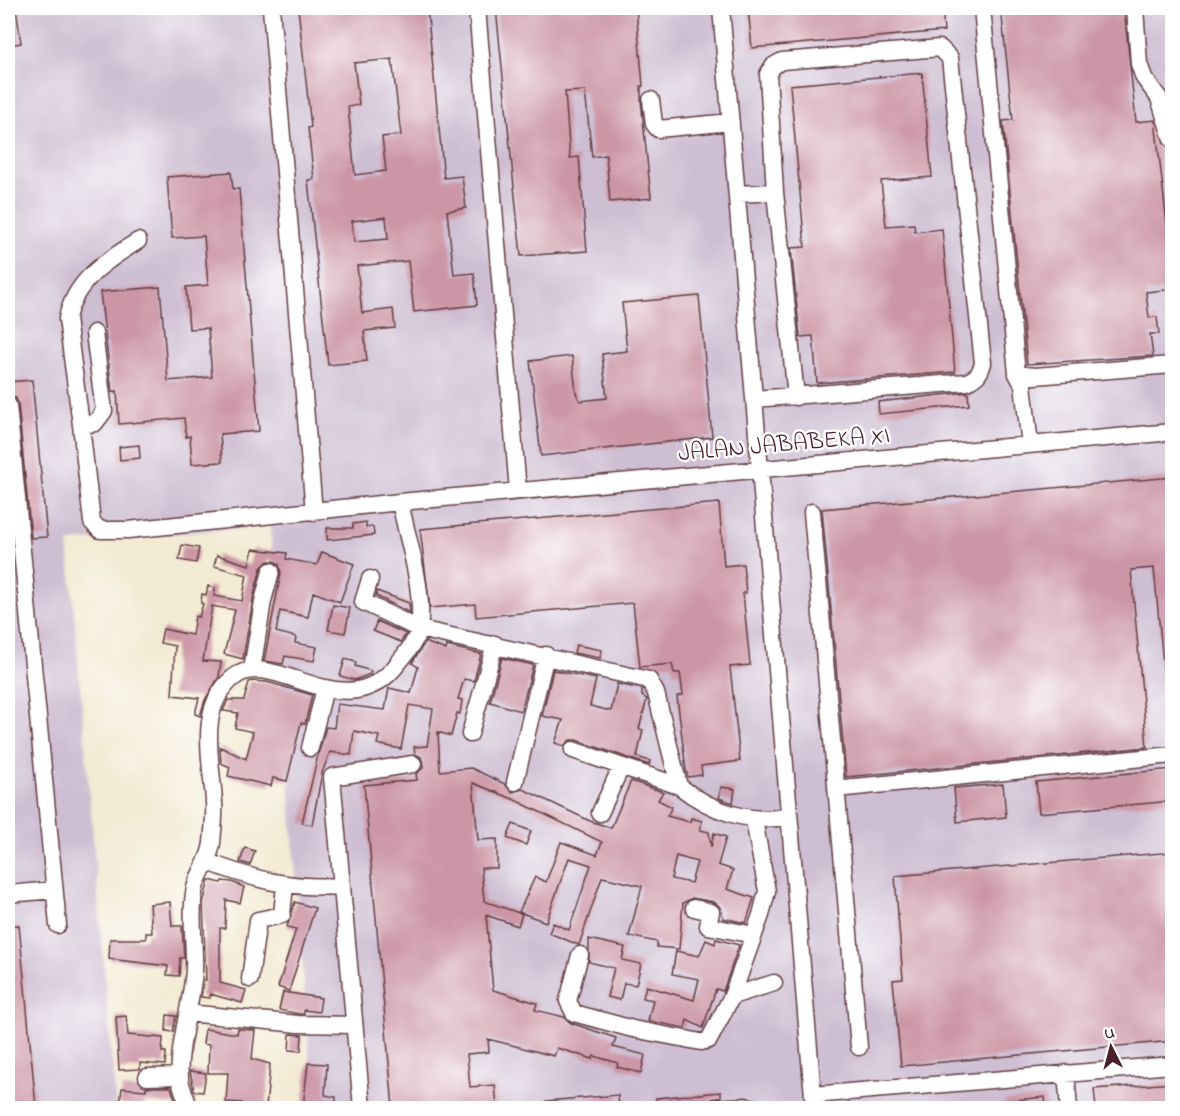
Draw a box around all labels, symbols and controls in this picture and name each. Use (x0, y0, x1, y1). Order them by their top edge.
street label: JALAN JABABEKA XI (677, 419, 892, 472)
north arrow (1081, 1017, 1141, 1077)
text: U (1103, 1022, 1116, 1047)

